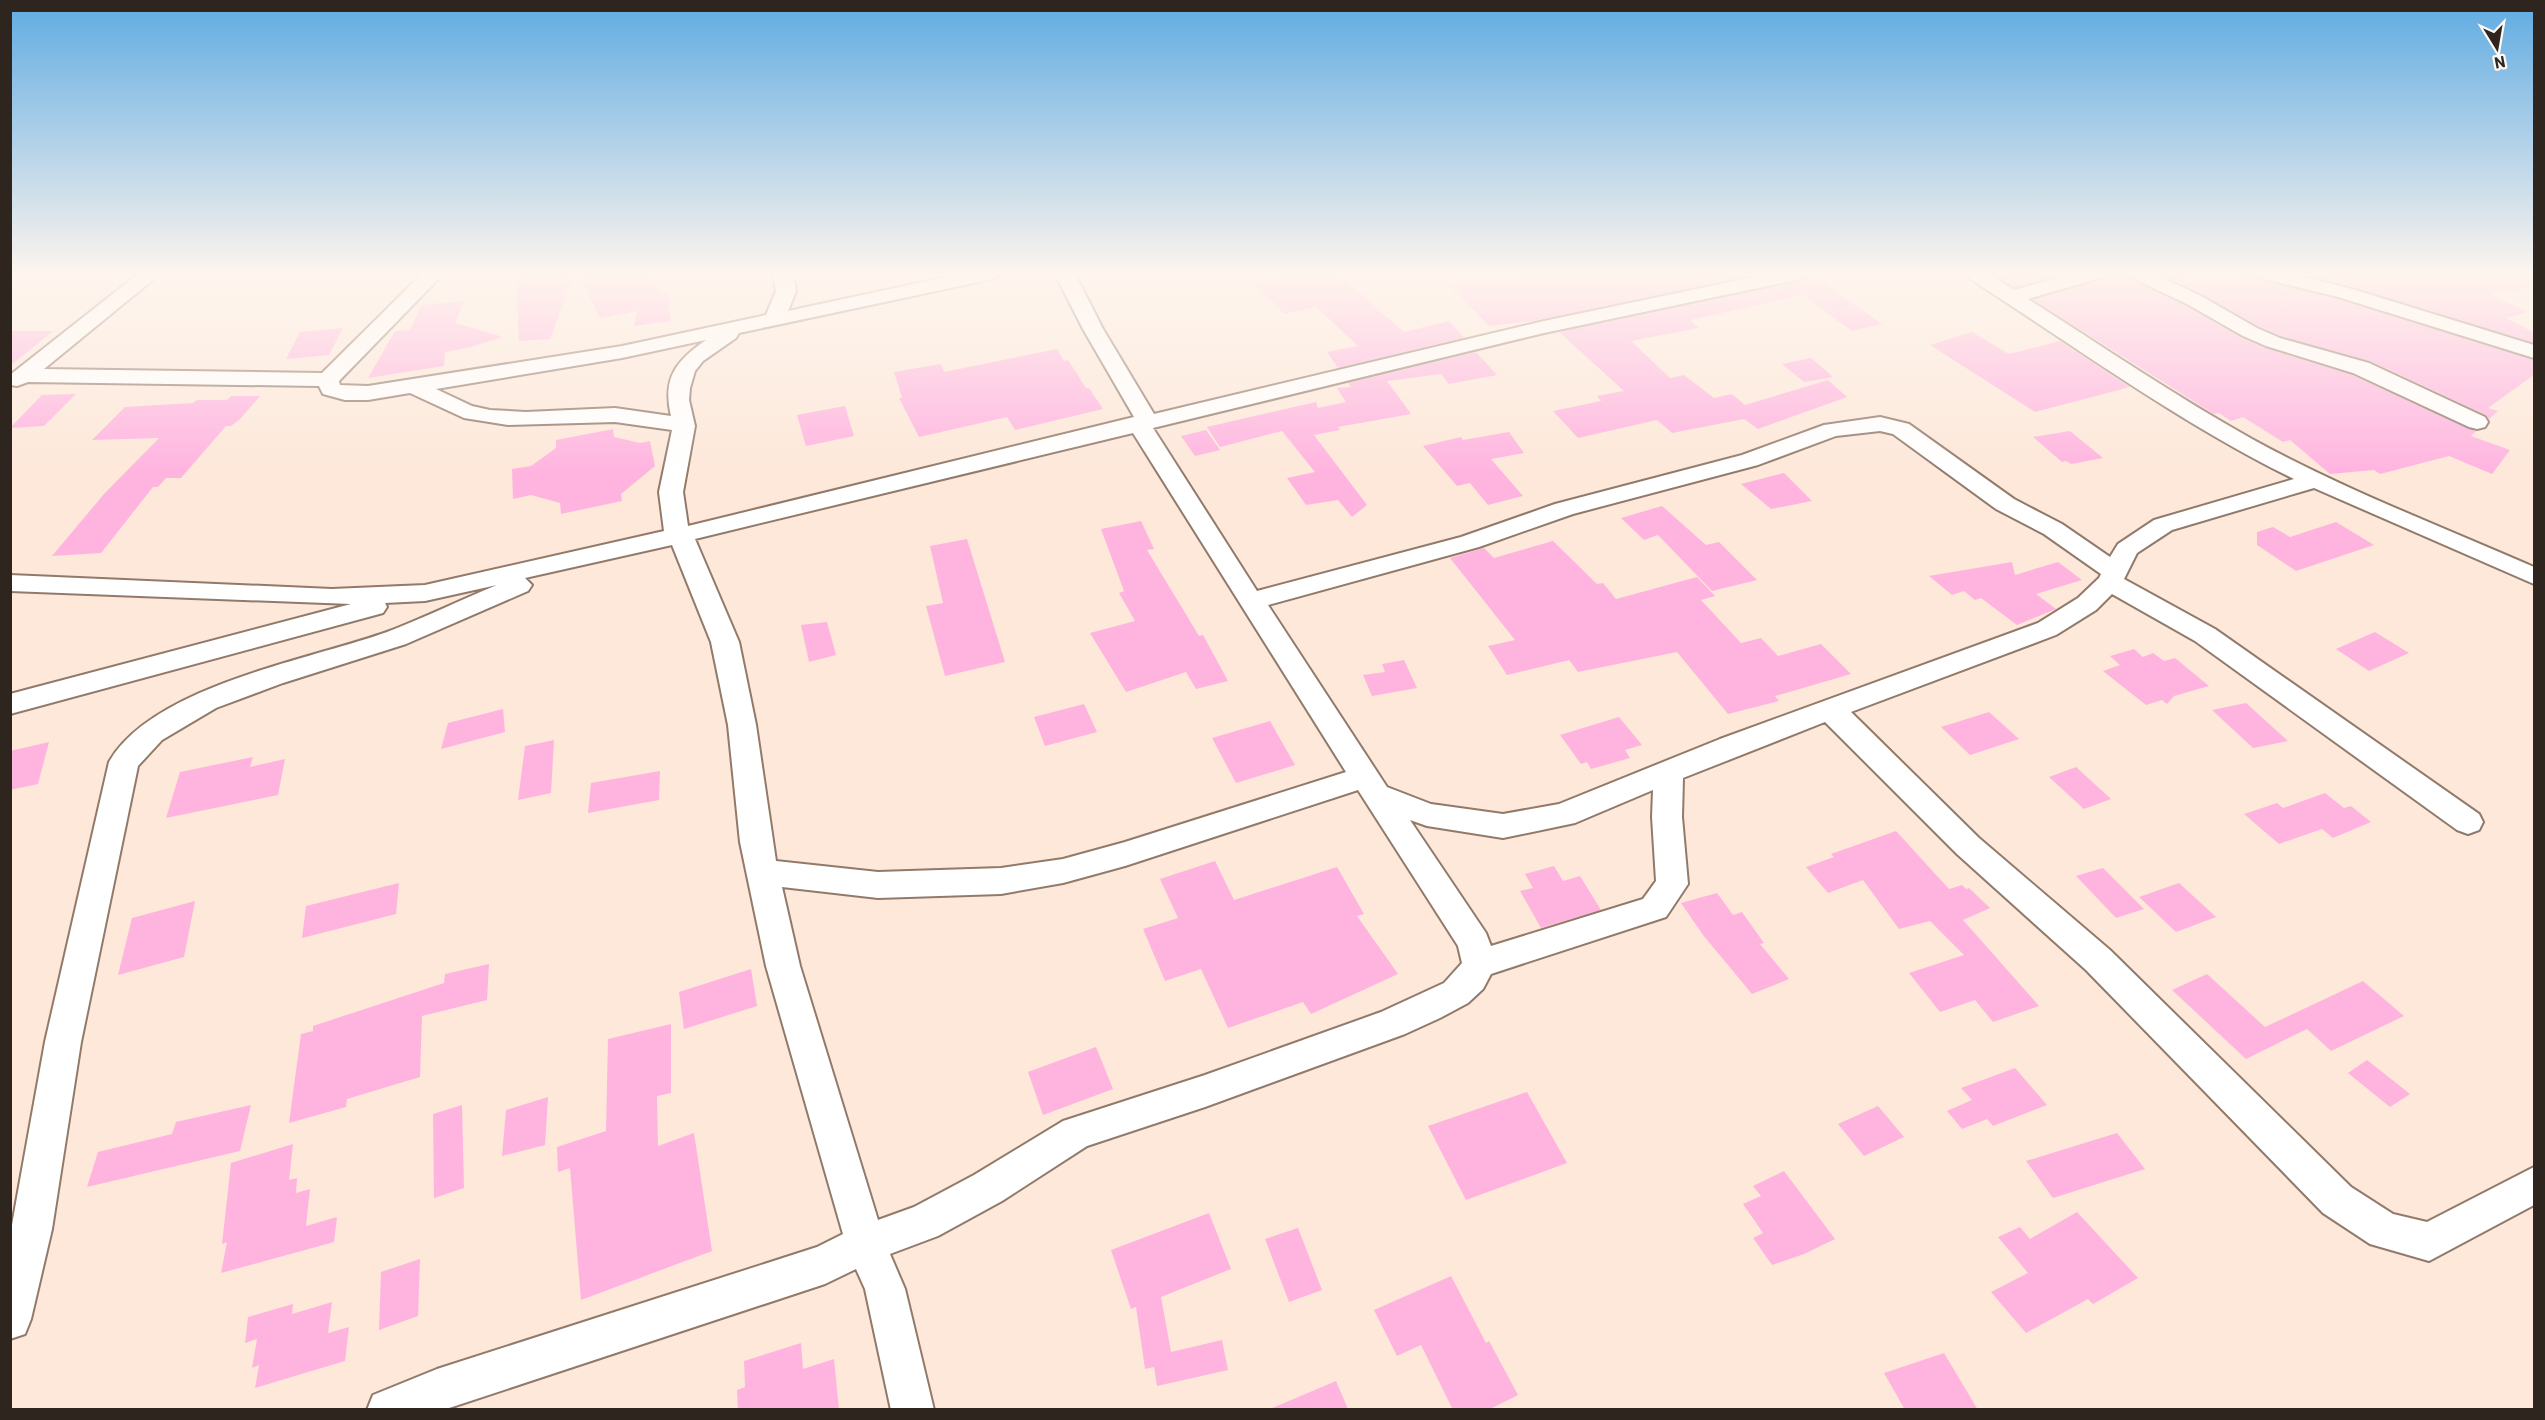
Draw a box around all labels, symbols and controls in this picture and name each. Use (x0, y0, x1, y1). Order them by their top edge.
north arrow (2467, 18, 2527, 78)
text: N (2493, 53, 2507, 74)

